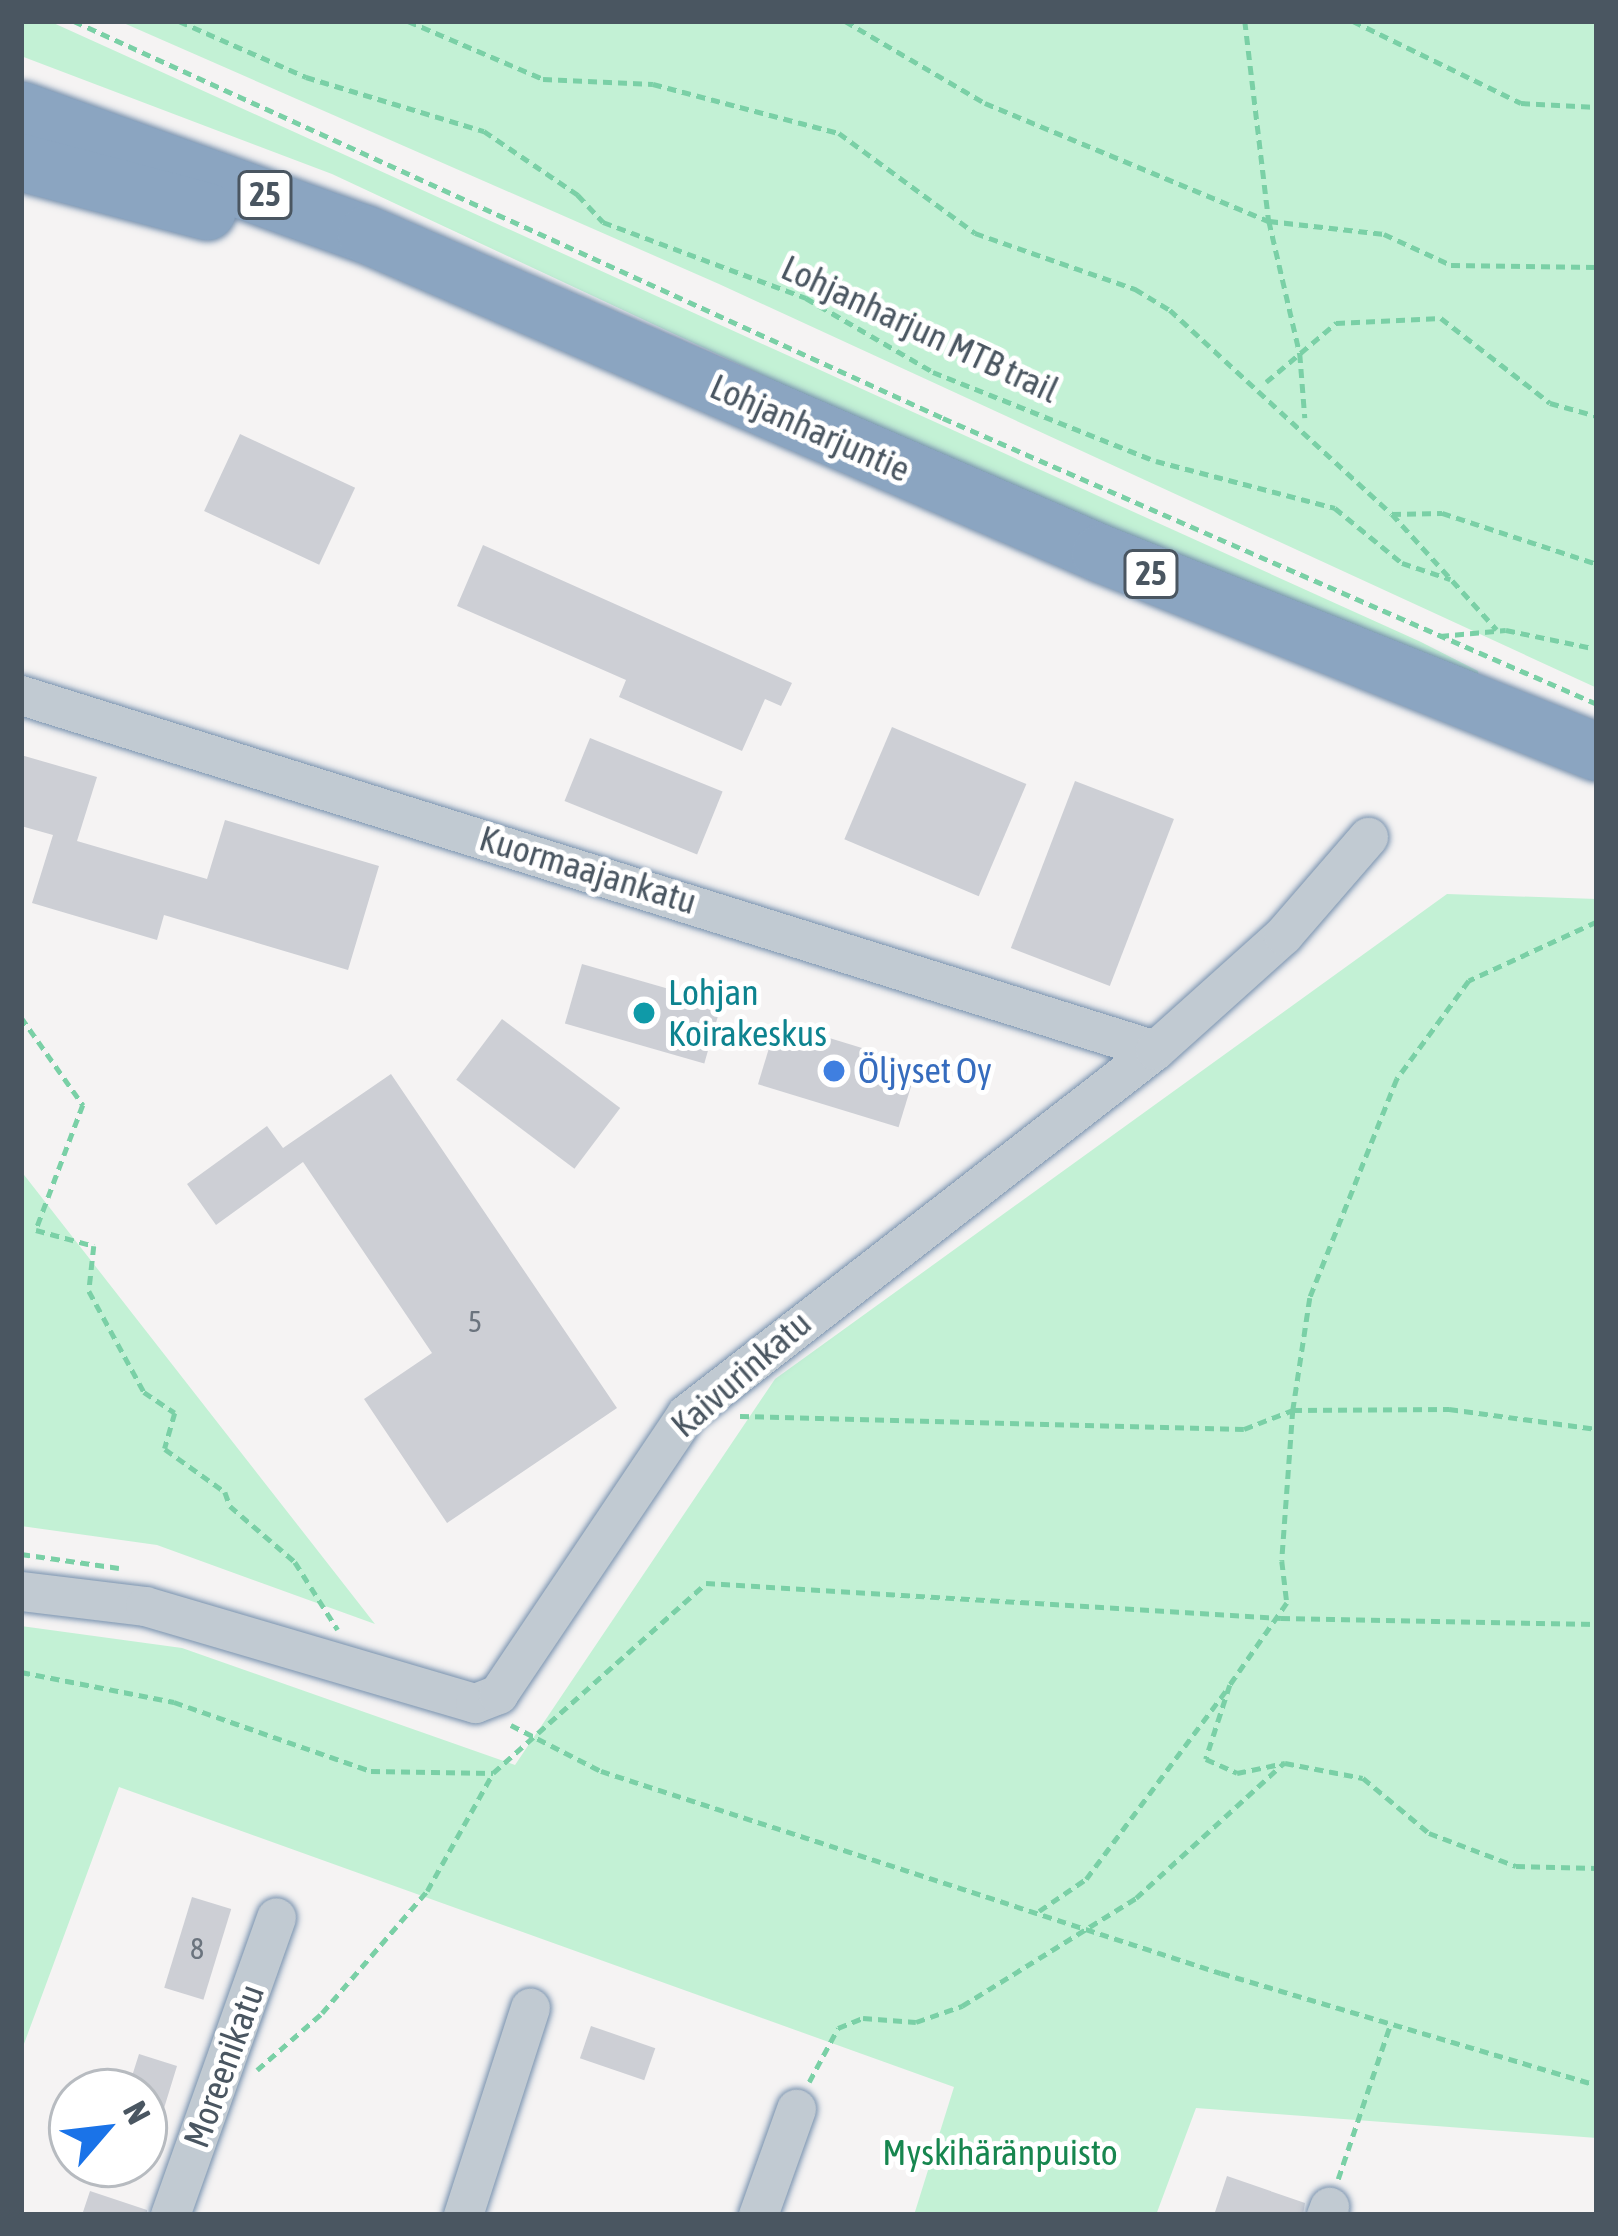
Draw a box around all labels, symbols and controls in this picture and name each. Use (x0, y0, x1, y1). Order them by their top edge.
road number: 25 (235, 168, 295, 222)
street label: Lohjanharjun MTB trail (775, 246, 1065, 412)
street label: Lohjanharjuntie (704, 365, 916, 491)
road number: 25 (1121, 547, 1181, 601)
street label: Kuormaajankatu (474, 817, 702, 923)
place label: Lohjan Koirakeskus (668, 970, 827, 1055)
marker: Lohjan Koirakeskus (631, 1000, 657, 1026)
place label: Öljyset Oy (858, 1049, 992, 1093)
marker: Öljyset Oy (821, 1058, 847, 1084)
street label: Kaivurinkatu (662, 1302, 820, 1446)
house number: 5 (468, 1303, 482, 1339)
house number: 8 (190, 1930, 204, 1966)
street label: Moreenikatu (175, 1979, 273, 2153)
north arrow (48, 2068, 168, 2188)
text: N (116, 2095, 158, 2130)
park label: Myskihäränpuisto (882, 2131, 1118, 2175)

